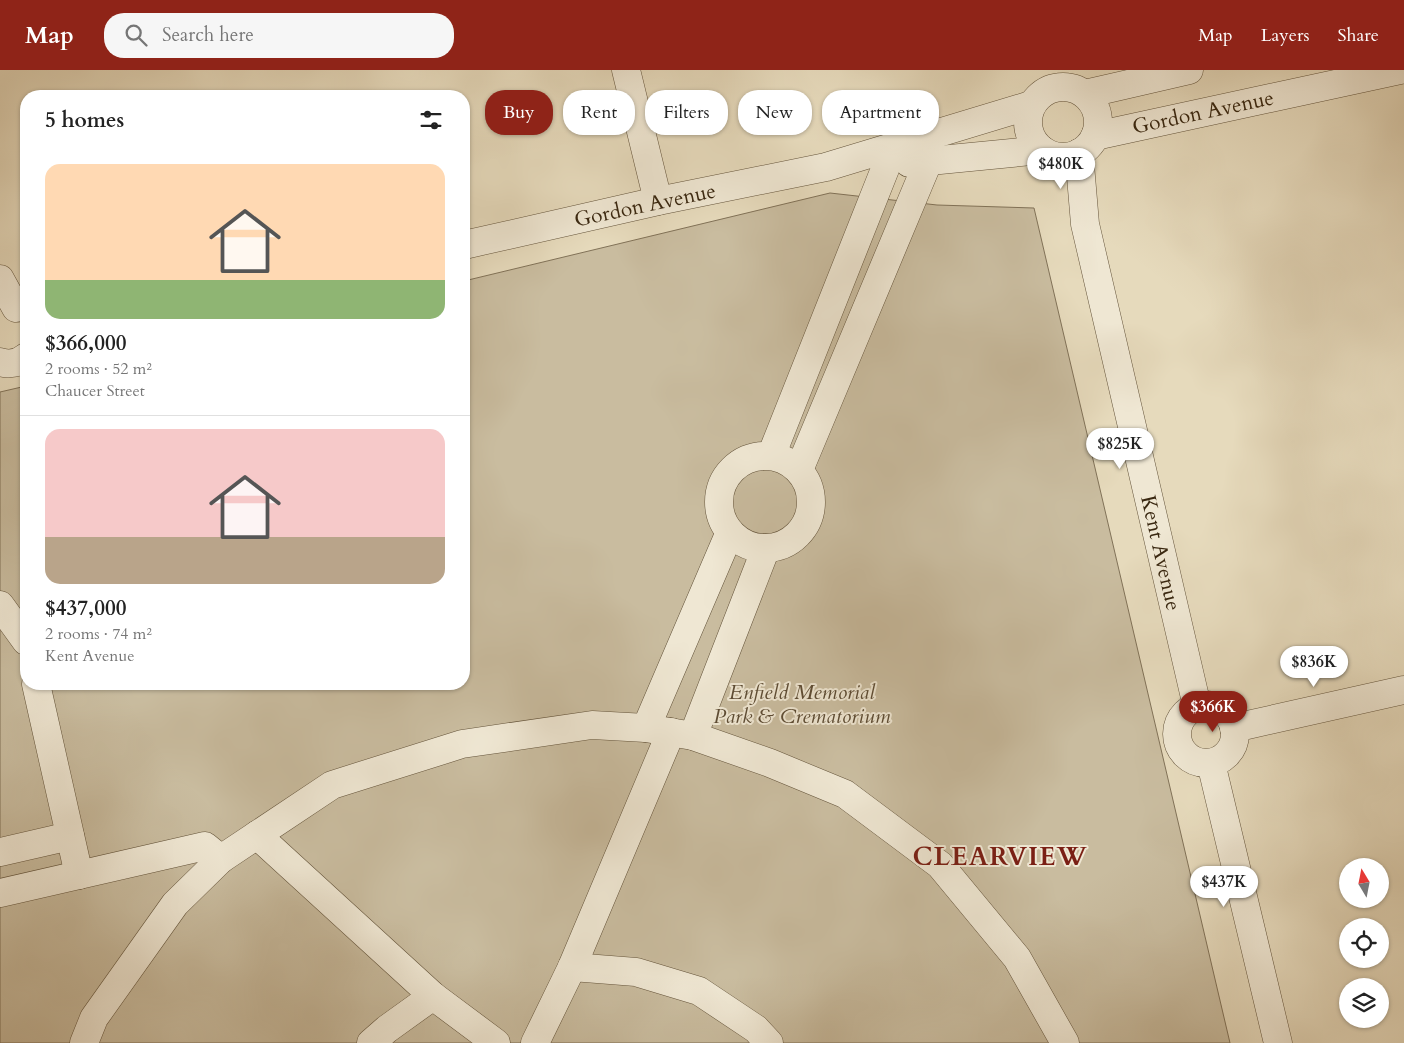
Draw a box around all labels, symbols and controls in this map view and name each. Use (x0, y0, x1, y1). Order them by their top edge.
search box (104, 13, 454, 58)
text: Map (25, 19, 74, 52)
icon: search (122, 21, 150, 49)
text: Search here (162, 22, 254, 48)
text: Map (1198, 23, 1233, 48)
text: Layers (1261, 23, 1310, 48)
text: Share (1338, 23, 1379, 48)
street label: Gordon Avenue (1130, 83, 1276, 142)
chip: Buy (485, 90, 553, 135)
chip: Rent (563, 90, 635, 135)
chip: Filters (645, 90, 728, 135)
chip: New (738, 90, 812, 135)
chip: Apartment (822, 90, 939, 135)
text: 5 homes (45, 106, 124, 135)
icon: filters (417, 106, 445, 134)
pin: $480K (1026, 148, 1096, 190)
text: $480K (1038, 153, 1084, 175)
street label: Gordon Avenue (572, 176, 718, 235)
icon: home (200, 196, 290, 286)
text: $366,000 (45, 329, 126, 358)
text: 2 rooms · 52 m² (45, 358, 152, 380)
text: Chaucer Street (45, 380, 145, 402)
pin: $825K (1085, 428, 1155, 470)
text: $825K (1097, 433, 1143, 455)
icon: home (200, 462, 290, 552)
street label: Kent Avenue (1133, 493, 1188, 614)
text: $437,000 (45, 594, 126, 623)
text: 2 rooms · 74 m² (45, 623, 152, 645)
text: Kent Avenue (45, 645, 135, 667)
pin: $836K (1279, 646, 1349, 688)
text: $836K (1291, 651, 1337, 673)
park label: Enfield Memorial Park & Crematorium (713, 678, 891, 731)
pin: $366K (1178, 690, 1248, 733)
text: $366K (1190, 696, 1236, 718)
district label: CLEARVIEW (912, 839, 1088, 874)
north arrow (1339, 858, 1389, 908)
map controls (1339, 858, 1389, 1028)
pin: $437K (1189, 866, 1259, 908)
text: $437K (1201, 871, 1247, 893)
button: locate (1339, 918, 1389, 968)
button: layers (1339, 978, 1389, 1028)

